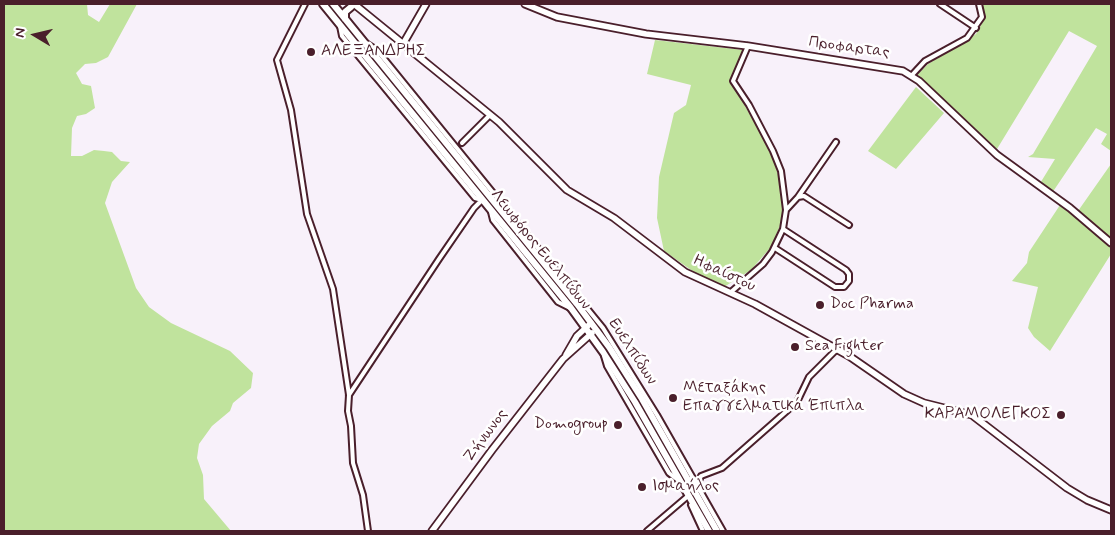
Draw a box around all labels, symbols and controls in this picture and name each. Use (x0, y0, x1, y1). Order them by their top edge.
north arrow (10, 10, 60, 60)
text: N (11, 27, 30, 39)
street label: Προφαρτας (807, 33, 891, 63)
place label: ΑΛΕΞΑΝΔΡΗΣ (321, 42, 426, 62)
marker: ΑΛΕΞΑΝΔΡΗΣ (305, 46, 317, 58)
street label: Λεωφόρος Ευελπίδων (486, 186, 594, 314)
street label: Ηφαίστου (690, 251, 758, 297)
place label: Doc Pharma (830, 295, 914, 315)
marker: Doc Pharma (814, 299, 826, 311)
street label: Ευελπίδων (603, 315, 661, 389)
place label: Sea Fighter (805, 337, 883, 357)
marker: Sea Fighter (789, 341, 801, 353)
place label: Μεταξάκης Επαγγελματικά Έπιπλα (683, 379, 865, 417)
marker: Μεταξάκης Επαγγελματικά Έπιπλα (667, 392, 679, 404)
place label: ΚΑΡΑΜΟΛΕΓΚΟΣ (925, 405, 1051, 425)
street label: Ζήνωνος (460, 406, 512, 466)
marker: ΚΑΡΑΜΟΛΕΓΚΟΣ (1055, 409, 1067, 421)
place label: Domogroup (534, 415, 608, 435)
marker: Domogroup (612, 419, 624, 431)
place label: Ισμαήλος (652, 477, 719, 497)
marker: Ισμαήλος (636, 481, 648, 493)

